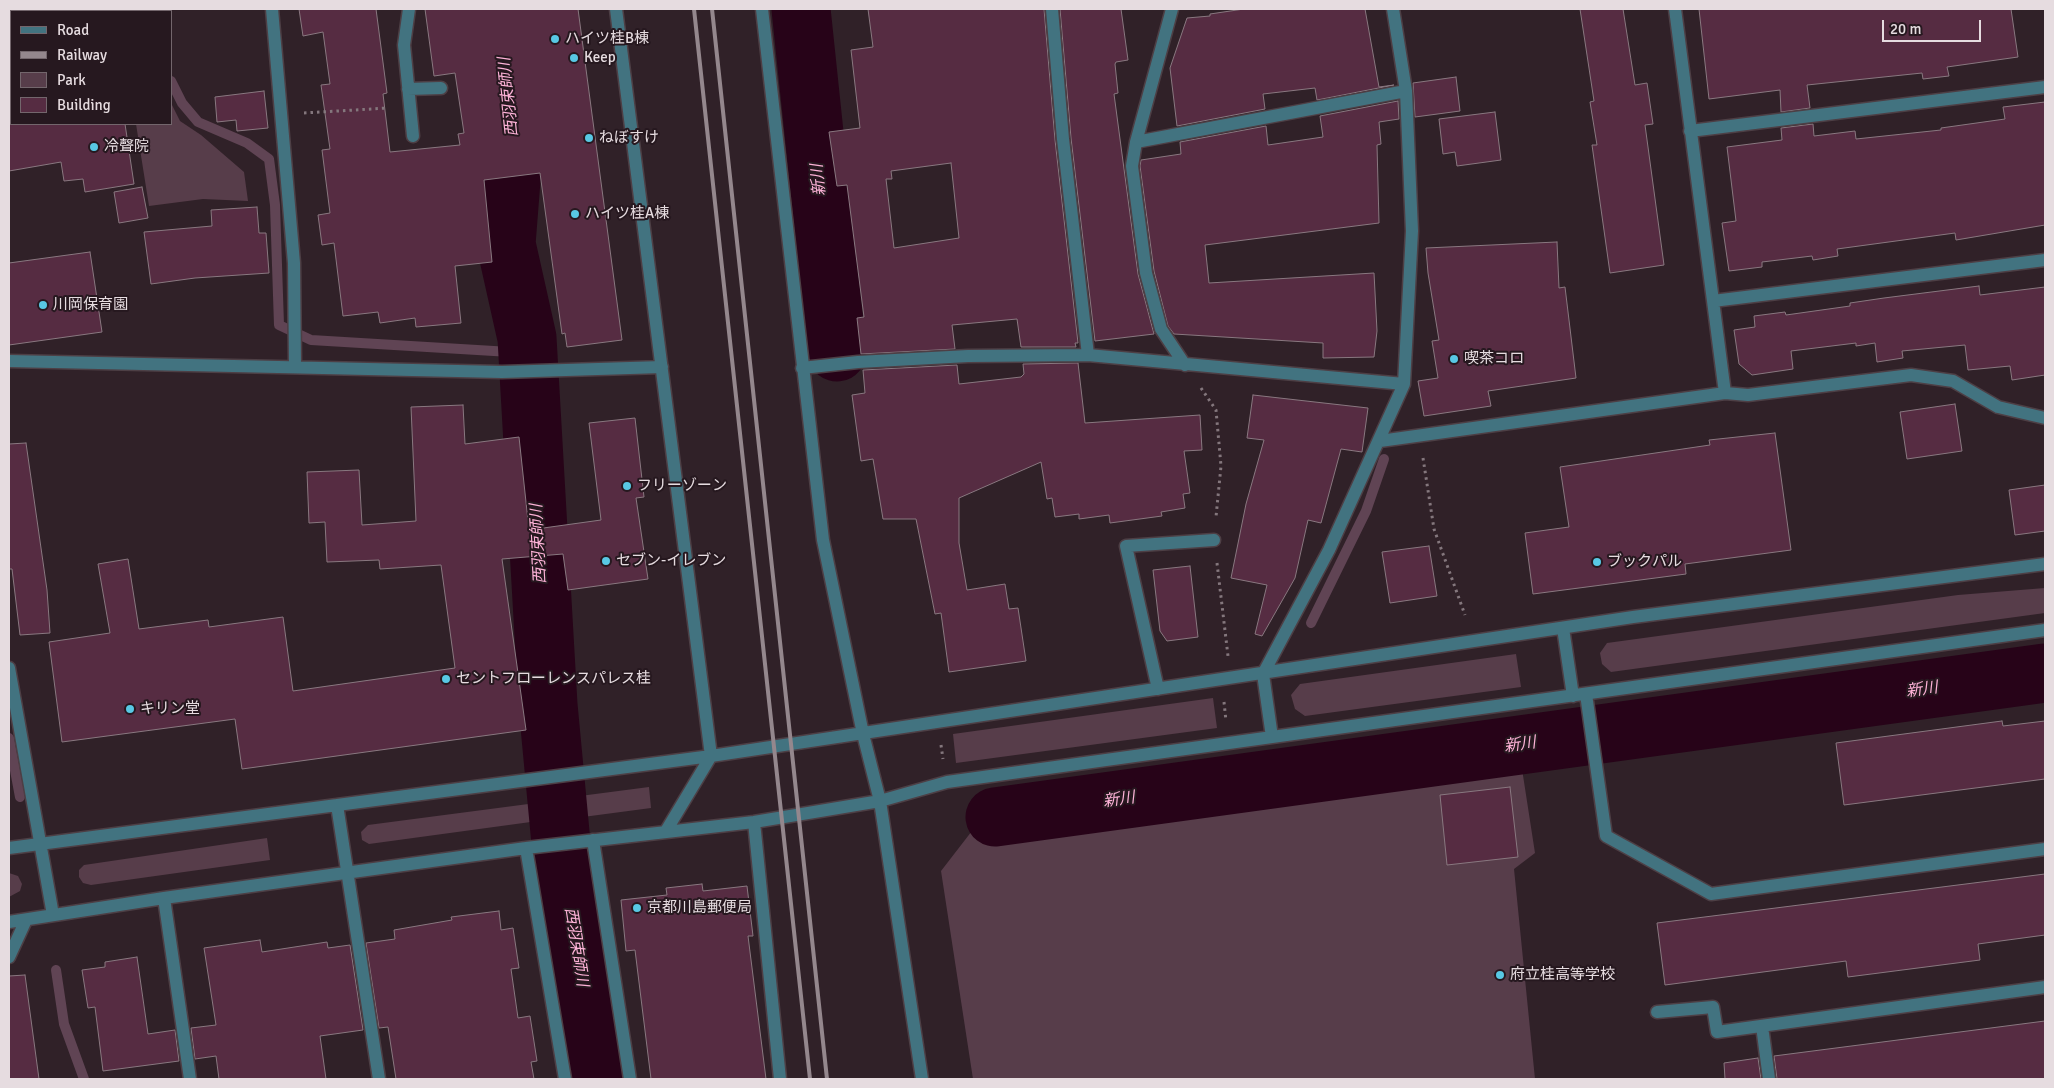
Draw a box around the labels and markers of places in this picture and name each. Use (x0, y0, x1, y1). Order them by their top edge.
place label: ハイツ桂B棟 (565, 30, 649, 48)
marker: ハイツ桂B棟 (549, 33, 561, 45)
place label: Keep (584, 49, 616, 67)
marker: Keep (568, 52, 580, 64)
place label: ねぼすけ (599, 129, 659, 147)
marker: ねぼすけ (583, 132, 595, 144)
place label: 冷聲院 (104, 138, 149, 156)
marker: 冷聲院 (88, 141, 100, 153)
place label: ハイツ桂A棟 (585, 205, 669, 223)
marker: ハイツ桂A棟 (569, 208, 581, 220)
place label: 川岡保育園 (53, 296, 128, 314)
marker: 川岡保育園 (37, 299, 49, 311)
place label: 喫茶コロ (1464, 350, 1524, 368)
marker: 喫茶コロ (1448, 353, 1460, 365)
place label: フリーゾーン (637, 477, 727, 495)
marker: フリーゾーン (621, 480, 633, 492)
place label: セブン-イレブン (616, 552, 726, 570)
place label: ブックパル (1607, 553, 1682, 571)
marker: セブン-イレブン (600, 555, 612, 567)
marker: ブックパル (1591, 556, 1603, 568)
place label: セントフローレンスパレス桂 (456, 670, 651, 688)
marker: セントフローレンスパレス桂 (440, 673, 452, 685)
place label: キリン堂 (140, 700, 200, 718)
marker: キリン堂 (124, 703, 136, 715)
place label: 京都川島郵便局 (647, 899, 752, 917)
marker: 京都川島郵便局 (631, 902, 643, 914)
place label: 府立桂高等学校 (1510, 966, 1615, 984)
marker: 府立桂高等学校 (1494, 969, 1506, 981)

